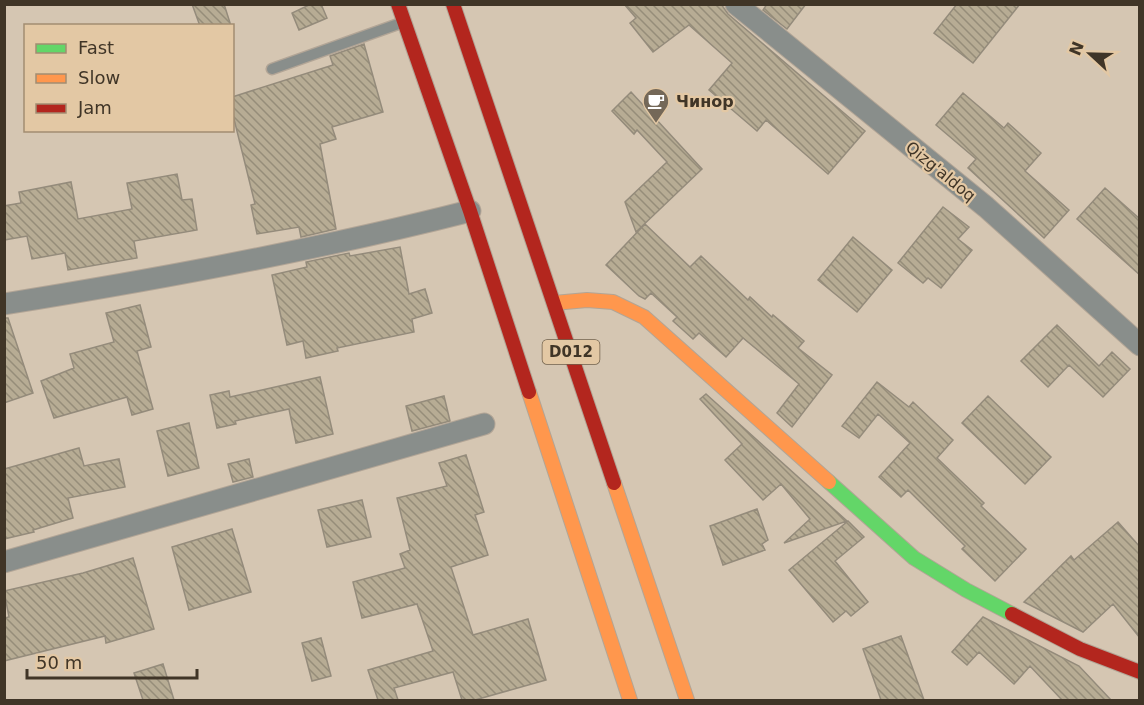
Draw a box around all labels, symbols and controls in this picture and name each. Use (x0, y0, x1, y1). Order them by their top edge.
legend (24, 24, 234, 132)
north arrow (1060, 24, 1120, 84)
text: Fast (78, 37, 114, 58)
text: N (1065, 39, 1088, 58)
text: Slow (78, 67, 120, 88)
cafe icon: Чинор (641, 86, 671, 124)
place label: Чинор (676, 92, 734, 111)
text: Jam (77, 97, 112, 118)
street label: Qizg'aldoq (902, 137, 979, 205)
road number: D012 (542, 340, 600, 364)
scale bar (27, 642, 196, 680)
text: 50 m (36, 652, 82, 673)

